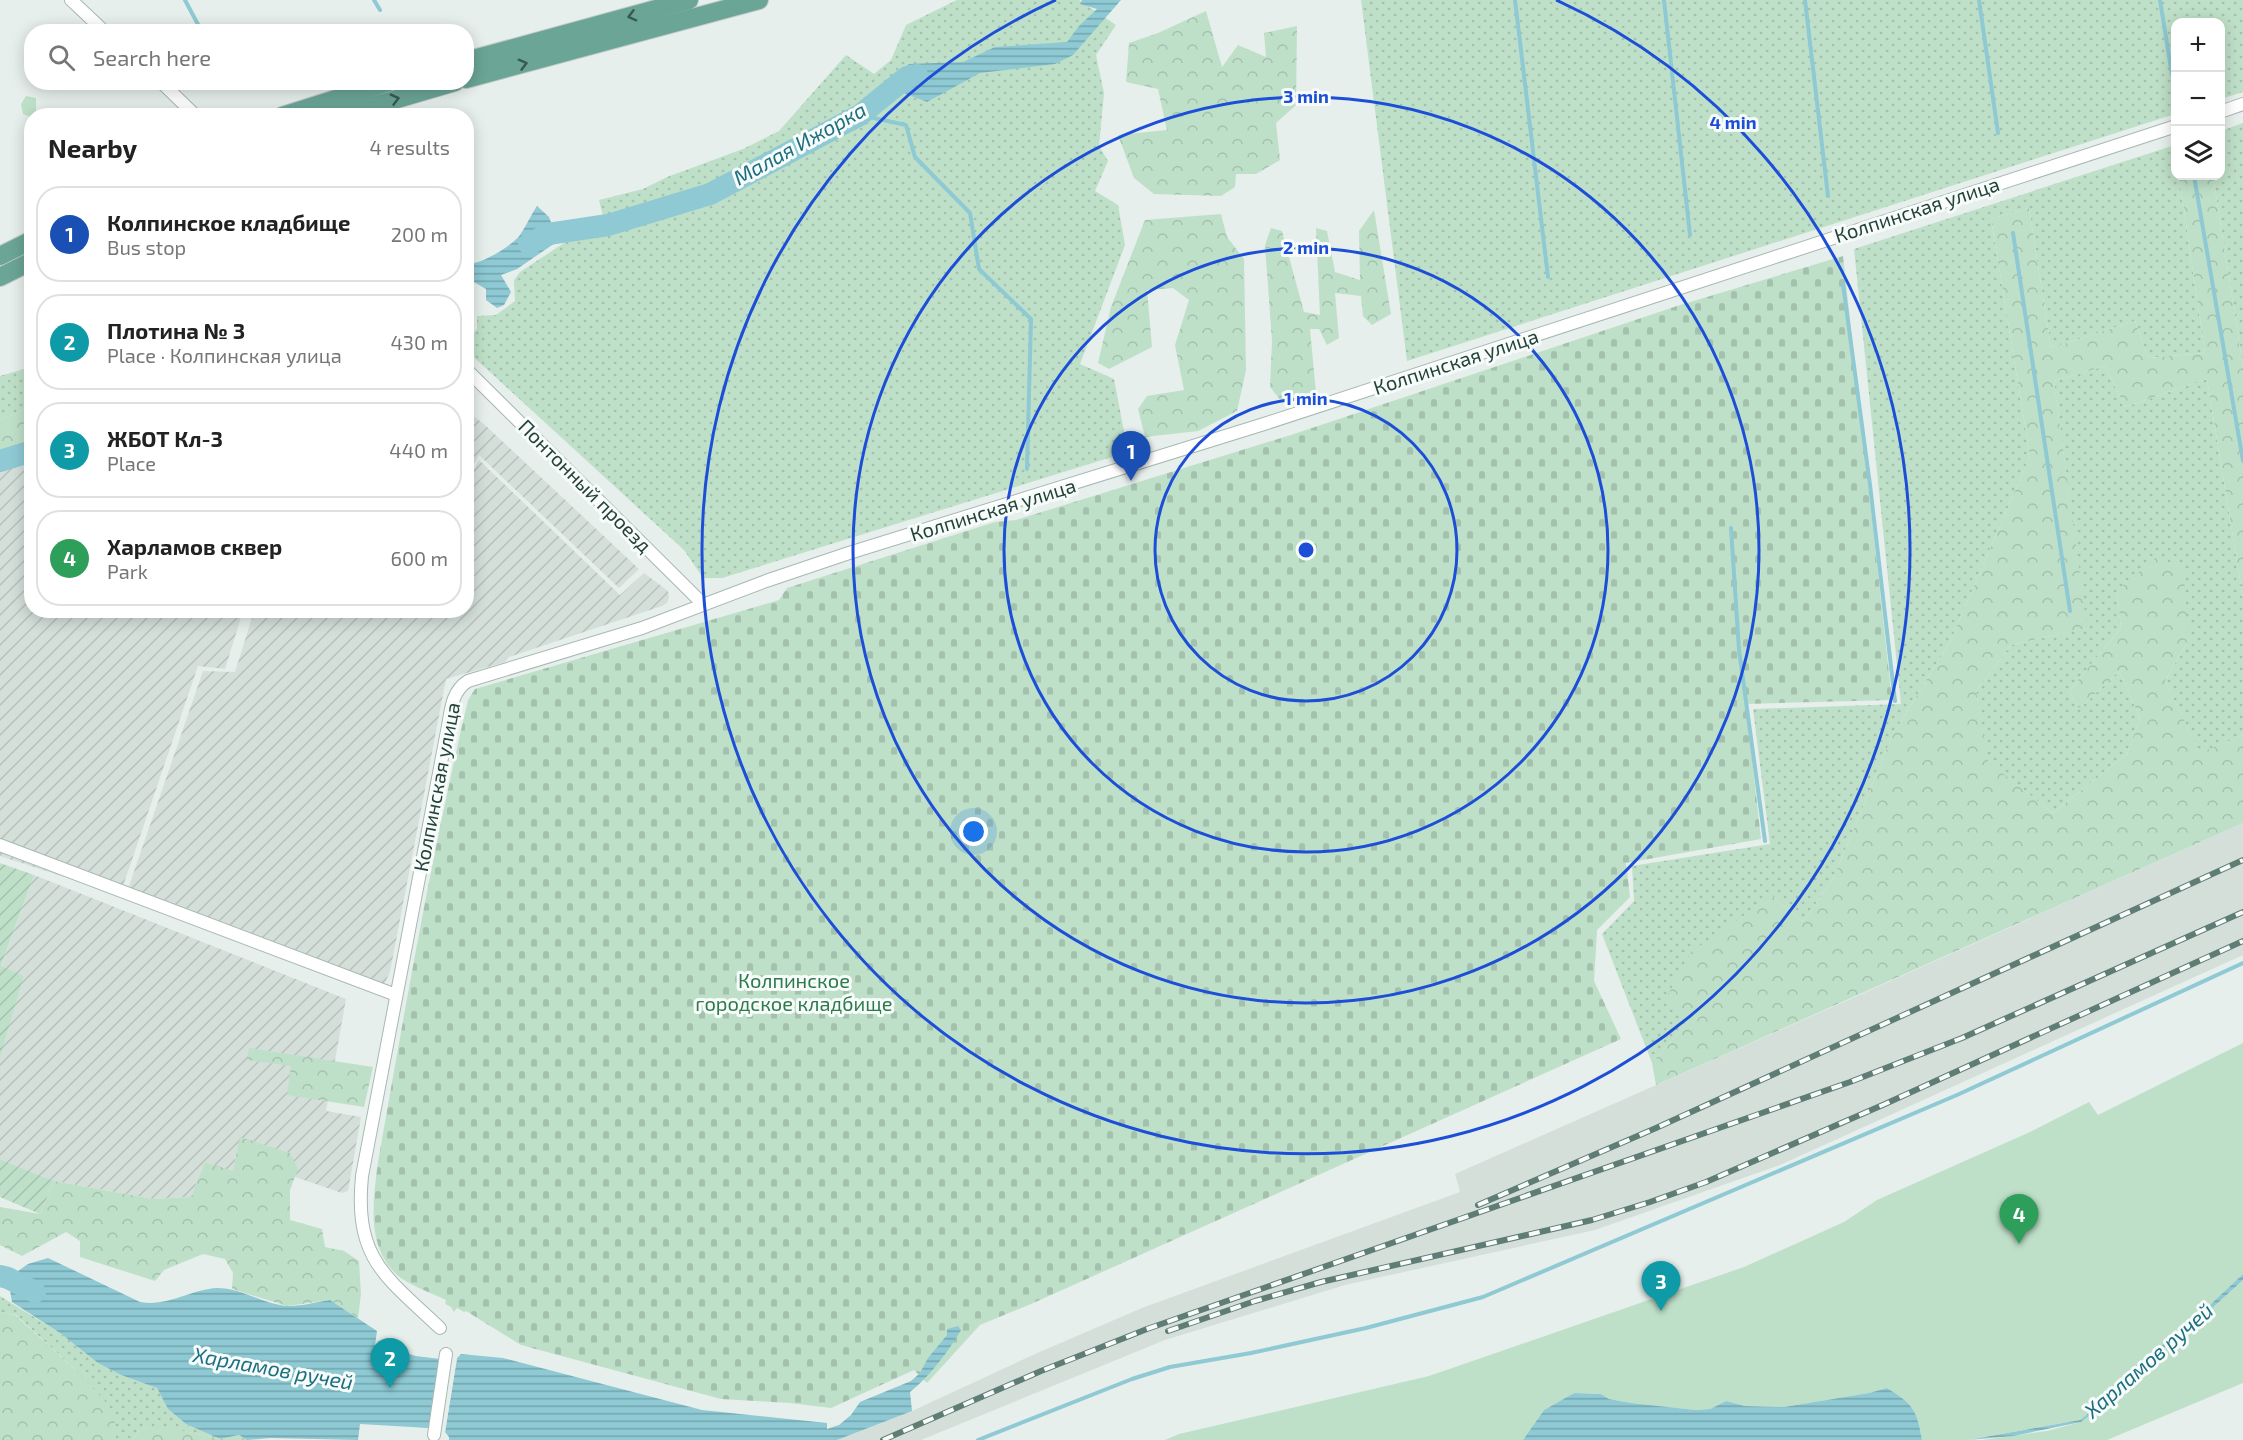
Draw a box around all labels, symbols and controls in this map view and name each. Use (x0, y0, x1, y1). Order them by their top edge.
one-way arrow (628, 8, 638, 21)
map controls (2171, 18, 2225, 180)
button: + (2171, 18, 2225, 72)
search box (24, 24, 474, 90)
icon: search (45, 41, 78, 74)
text: Search here (93, 44, 211, 70)
one-way arrow (517, 59, 528, 71)
button: − (2171, 72, 2225, 126)
text: 3 min (1283, 85, 1329, 107)
one-way arrow (390, 94, 400, 106)
water label: Малая Ижорка (729, 96, 870, 189)
text: 4 min (1710, 111, 1757, 133)
button: layers (2171, 126, 2225, 180)
text: Nearby (48, 132, 137, 163)
text: 4 results (370, 135, 450, 159)
street label: Колпинская улица (1831, 171, 2003, 248)
text: Колпинское кладбище (107, 209, 350, 235)
text: 1 (65, 222, 74, 246)
text: 200 m (391, 222, 448, 246)
text: Bus stop (107, 235, 186, 259)
text: 2 min (1283, 236, 1329, 258)
text: Плотина № 3 (107, 317, 245, 343)
street label: Колпинская улица (1370, 323, 1542, 400)
text: 2 (64, 330, 75, 354)
text: 430 m (391, 330, 448, 354)
text: Place · Колпинская улица (107, 343, 342, 367)
text: 1 min (1284, 387, 1328, 409)
street label: Понтонный проезд (514, 414, 657, 557)
text: ЖБОТ Кл-3 (107, 425, 223, 451)
pin: 1 (1112, 432, 1150, 481)
text: 3 (64, 438, 75, 462)
text: 440 m (389, 438, 448, 462)
text: Place (107, 451, 156, 475)
street label: Колпинская улица (907, 472, 1079, 547)
text: Харламов сквер (107, 533, 282, 559)
centre of rings (1296, 540, 1316, 560)
text: 4 (63, 546, 76, 570)
text: 600 m (390, 546, 448, 570)
text: Park (107, 559, 148, 583)
street label: Колпинская улица (408, 700, 465, 874)
your location (959, 817, 988, 846)
park label: Колпинское городское кладбище (695, 968, 893, 1015)
pin: 4 (2000, 1194, 2038, 1244)
pin: 3 (1642, 1262, 1680, 1311)
water label: Харламов ручей (2078, 1297, 2217, 1423)
pin: 2 (370, 1338, 410, 1388)
water label: Харламов ручей (190, 1341, 355, 1394)

